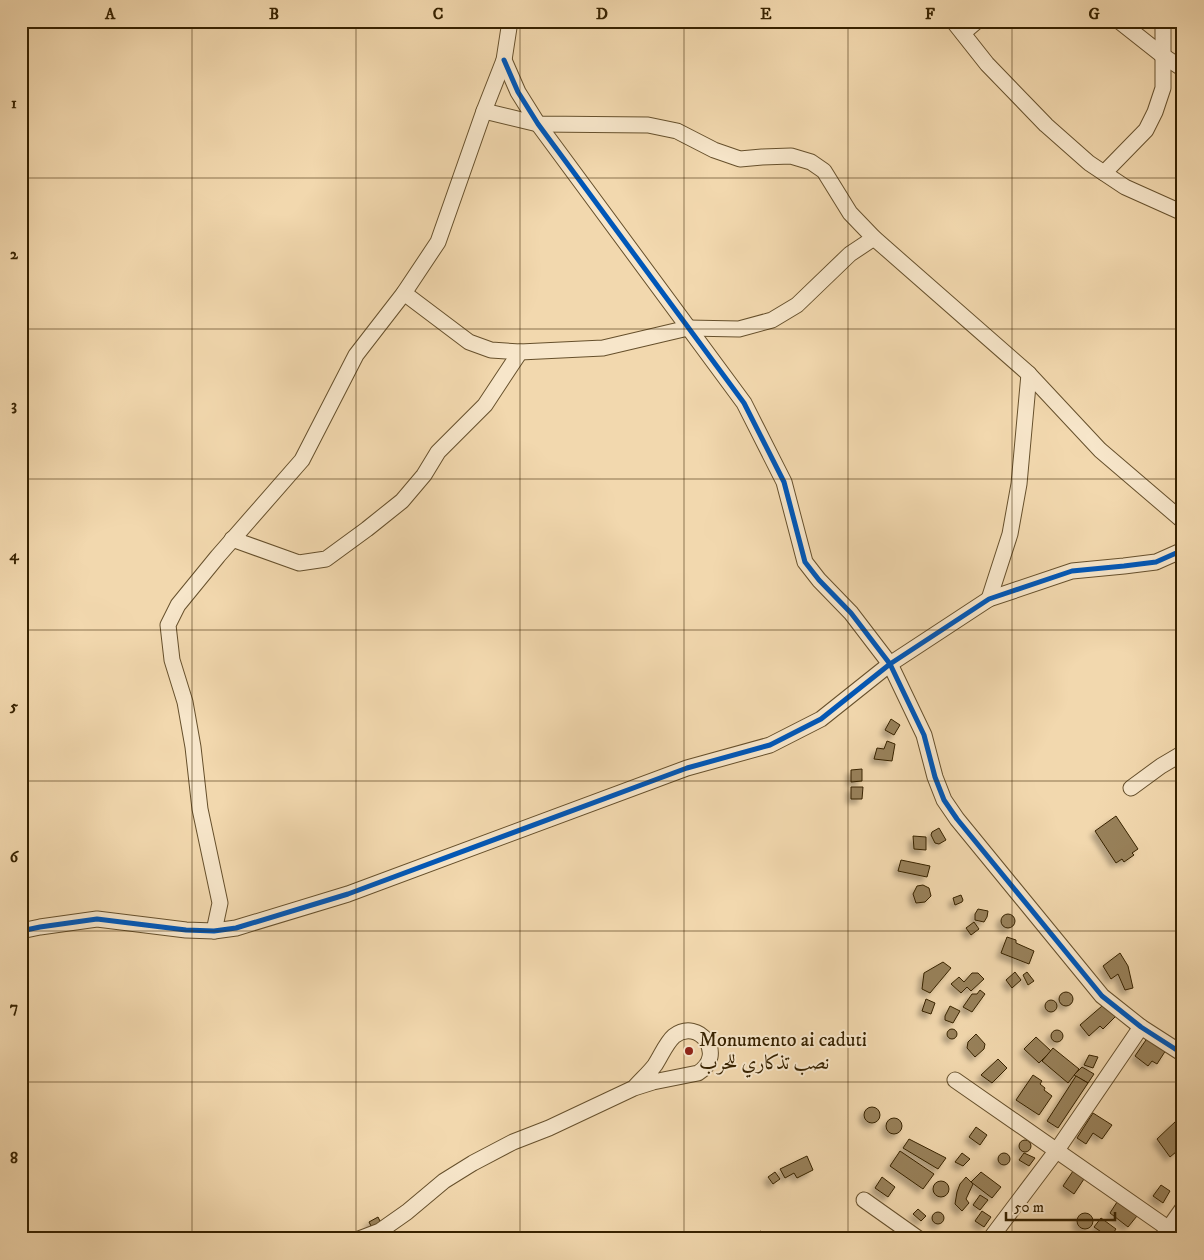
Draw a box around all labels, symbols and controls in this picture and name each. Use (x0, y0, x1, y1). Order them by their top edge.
text: A (104, 4, 116, 24)
text: B (269, 4, 279, 24)
text: C (433, 4, 443, 24)
text: D (596, 4, 608, 24)
text: E (760, 4, 772, 24)
text: F (925, 4, 935, 24)
text: G (1088, 4, 1100, 24)
text: 1 (11, 93, 17, 113)
text: 2 (10, 244, 19, 264)
text: 3 (11, 395, 17, 415)
text: 4 (8, 545, 19, 565)
text: 5 (9, 696, 18, 716)
text: 6 (10, 847, 20, 867)
text: 7 (10, 997, 18, 1017)
place label: Monumento ai caduti نصب تذكاري للحرب (699, 1028, 867, 1078)
marker: Monumento ai caduti نصب تذكاري للحرب (683, 1045, 695, 1057)
text: 8 (10, 1148, 18, 1168)
scale bar (1006, 1190, 1115, 1222)
text: 50 m (1014, 1198, 1044, 1217)

